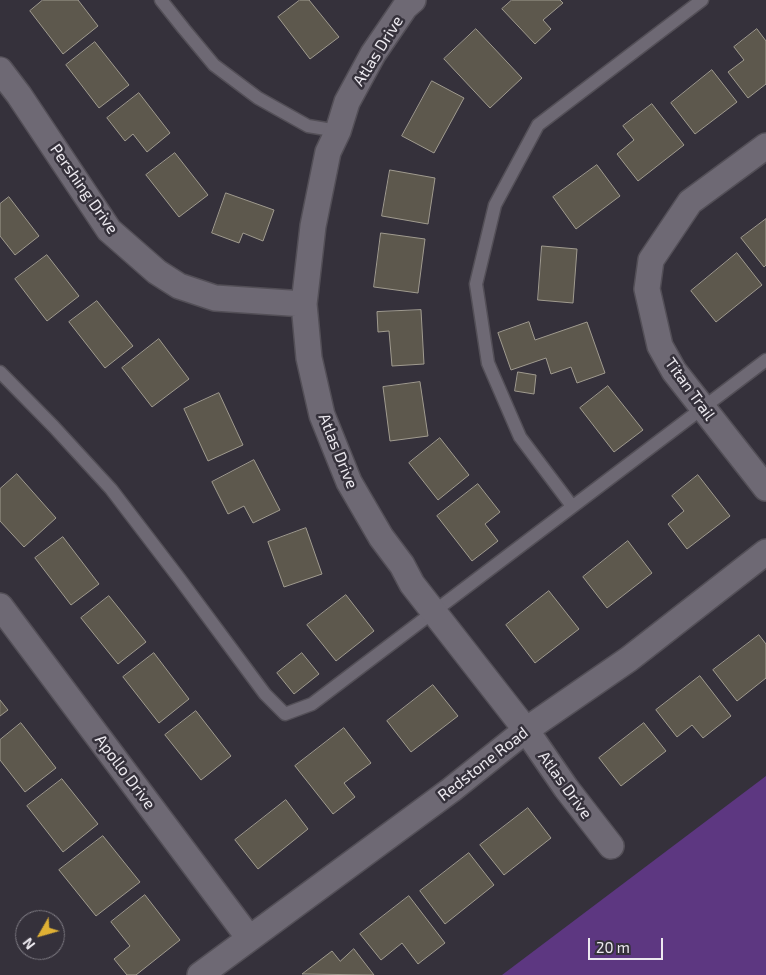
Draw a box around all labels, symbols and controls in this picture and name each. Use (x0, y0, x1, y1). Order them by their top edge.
street label: Atlas Drive (349, 12, 407, 90)
street label: Pershing Drive (46, 140, 122, 238)
street label: Titan Trail (661, 354, 719, 424)
street label: Atlas Drive (314, 411, 362, 491)
street label: Redstone Road (434, 723, 532, 805)
street label: Apollo Drive (91, 731, 159, 813)
street label: Atlas Drive (534, 747, 596, 823)
north arrow (15, 910, 65, 960)
scale bar (591, 928, 666, 960)
text: N (19, 935, 38, 953)
text: 20 m (596, 938, 630, 956)

